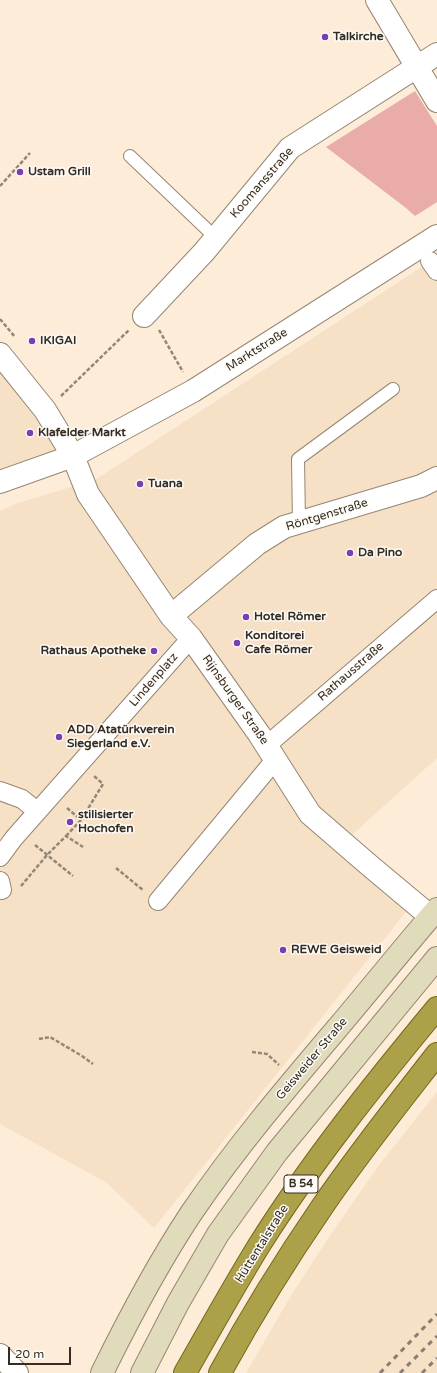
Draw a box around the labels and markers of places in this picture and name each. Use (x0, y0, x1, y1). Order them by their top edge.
place label: Talkirche (333, 30, 384, 44)
marker: Talkirche (320, 32, 330, 42)
place label: Ustam Grill (28, 165, 91, 179)
marker: Ustam Grill (15, 167, 25, 177)
place label: IKIGAI (40, 334, 76, 348)
marker: IKIGAI (27, 336, 37, 346)
place label: Klafelder Markt (38, 426, 126, 440)
marker: Klafelder Markt (25, 428, 35, 438)
place label: Tuana (148, 477, 183, 491)
marker: Tuana (135, 479, 145, 489)
place label: Da Pino (358, 546, 402, 560)
marker: Da Pino (345, 548, 355, 558)
place label: Hotel Römer (254, 610, 326, 624)
marker: Hotel Römer (241, 612, 251, 622)
place label: Konditorei Cafe Römer (245, 629, 312, 657)
marker: Konditorei Cafe Römer (232, 638, 242, 648)
place label: Rathaus Apotheke (40, 644, 146, 658)
marker: Rathaus Apotheke (149, 646, 159, 656)
place label: ADD Atatürkverein Siegerland e.V. (67, 723, 175, 751)
marker: ADD Atatürkverein Siegerland e.V. (54, 732, 64, 742)
place label: stilisierter Hochofen (78, 808, 133, 836)
marker: stilisierter Hochofen (65, 817, 75, 827)
place label: REWE Geisweid (291, 943, 381, 957)
marker: REWE Geisweid (278, 945, 288, 955)

